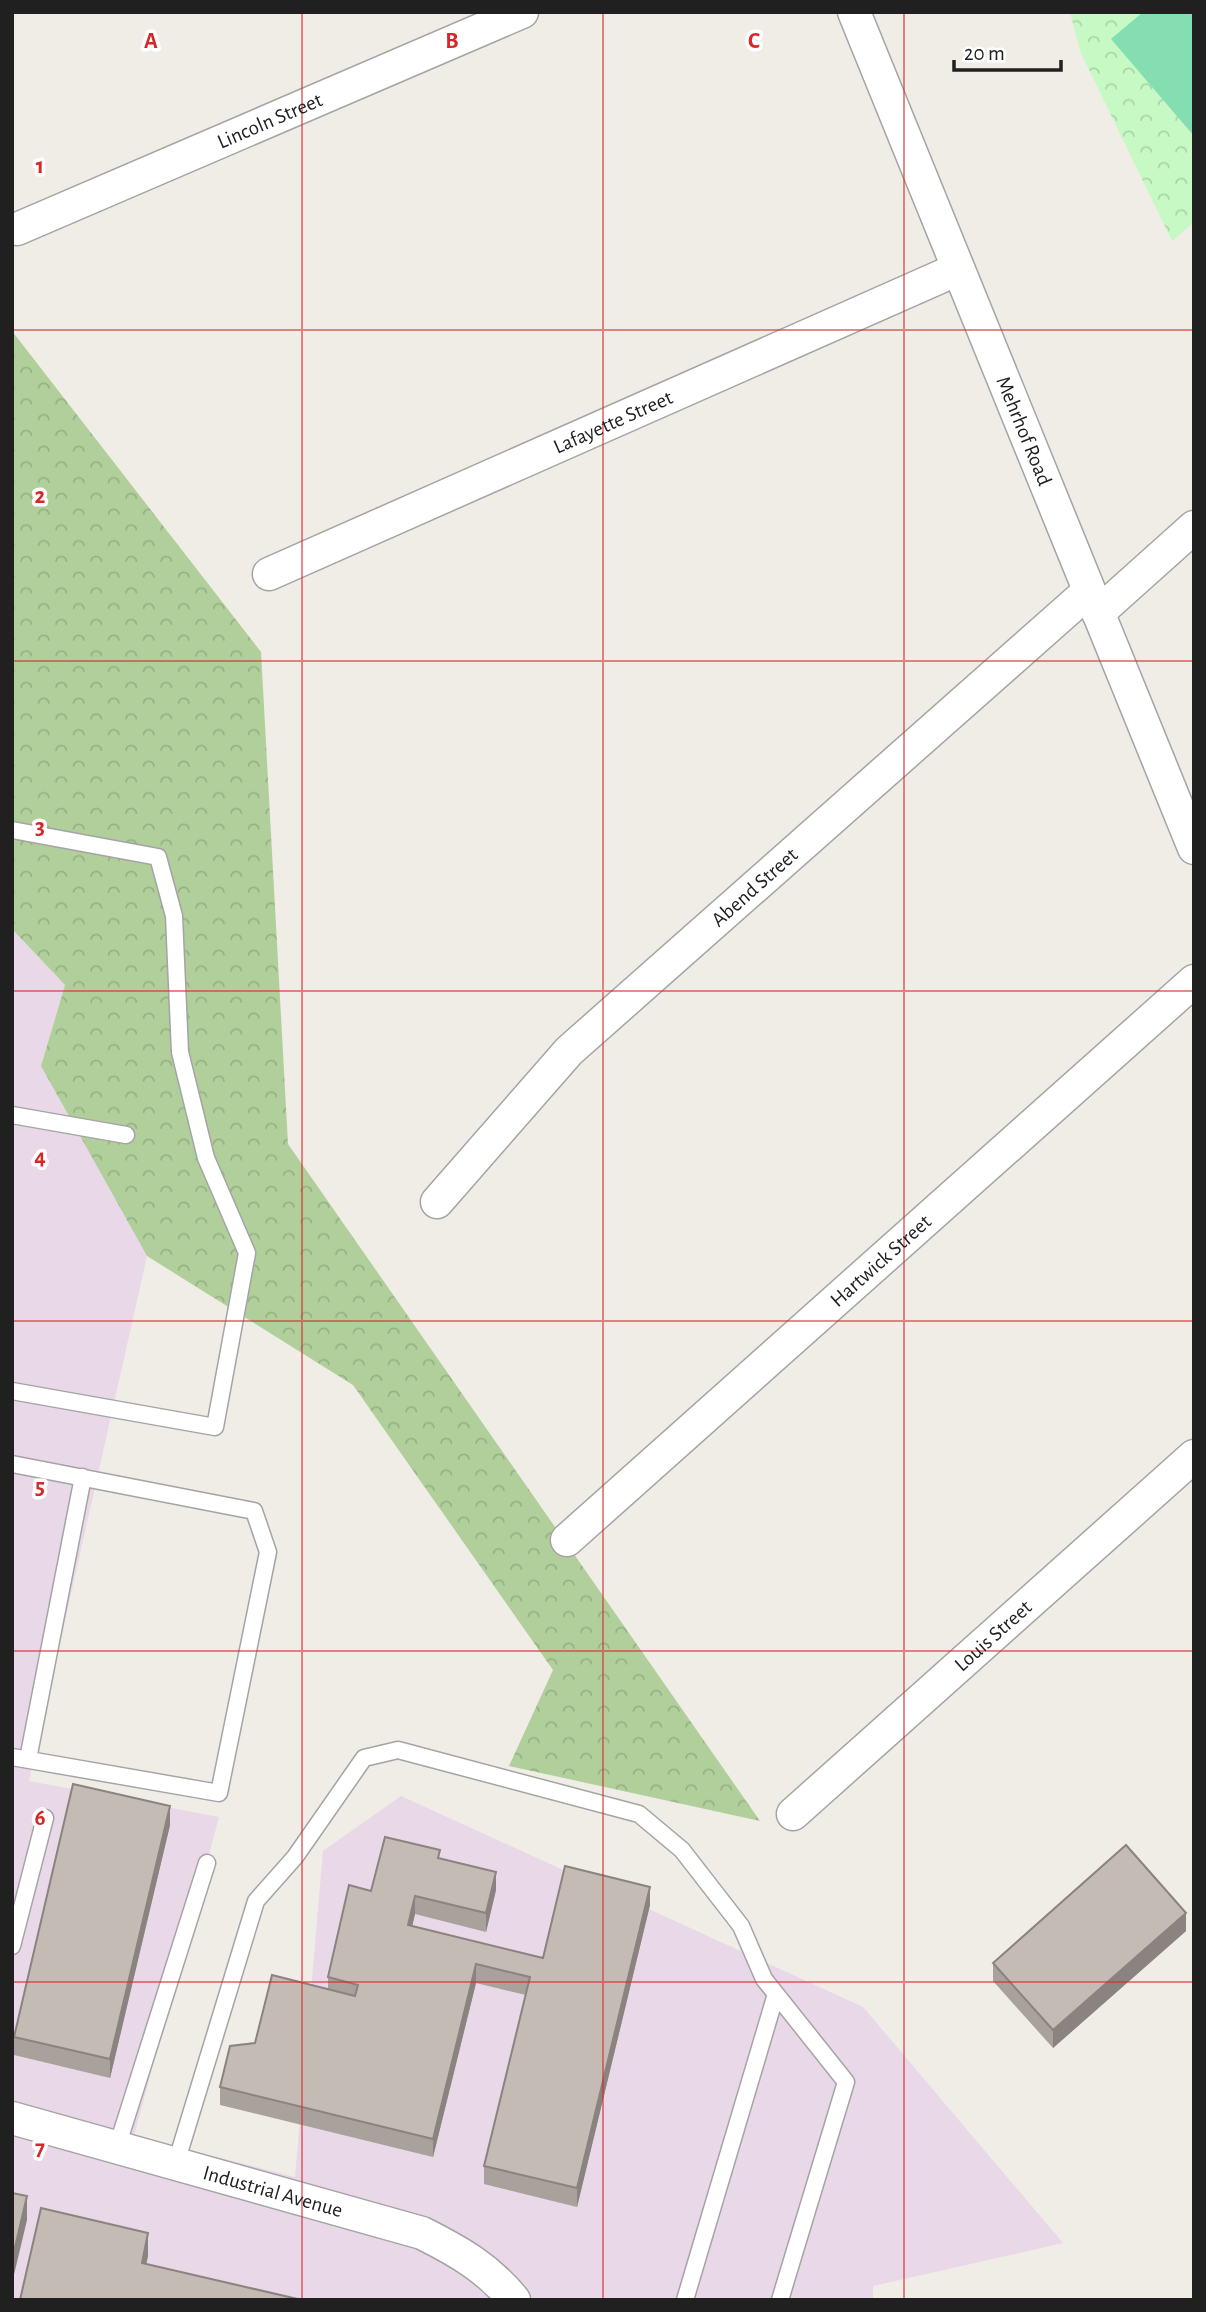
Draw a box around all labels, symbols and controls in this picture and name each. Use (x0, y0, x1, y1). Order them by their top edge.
scale bar (954, 28, 1061, 72)
text: A (144, 30, 158, 53)
text: B (445, 30, 459, 53)
text: C (748, 30, 760, 53)
text: 20 m (964, 43, 1005, 64)
street label: Lincoln Street (214, 89, 326, 153)
text: 1 (36, 155, 44, 178)
street label: Mehrhof Road (992, 373, 1055, 489)
street label: Lafayette Street (550, 387, 676, 458)
text: 2 (35, 485, 46, 508)
text: 3 (35, 816, 45, 839)
street label: Abend Street (708, 844, 802, 931)
text: 4 (34, 1146, 46, 1169)
street label: Hartwick Street (827, 1211, 935, 1311)
text: 5 (35, 1476, 45, 1499)
street label: Louis Street (951, 1596, 1036, 1675)
text: 6 (34, 1807, 46, 1830)
text: 7 (35, 2137, 45, 2160)
street label: Industrial Avenue (201, 2162, 345, 2221)

